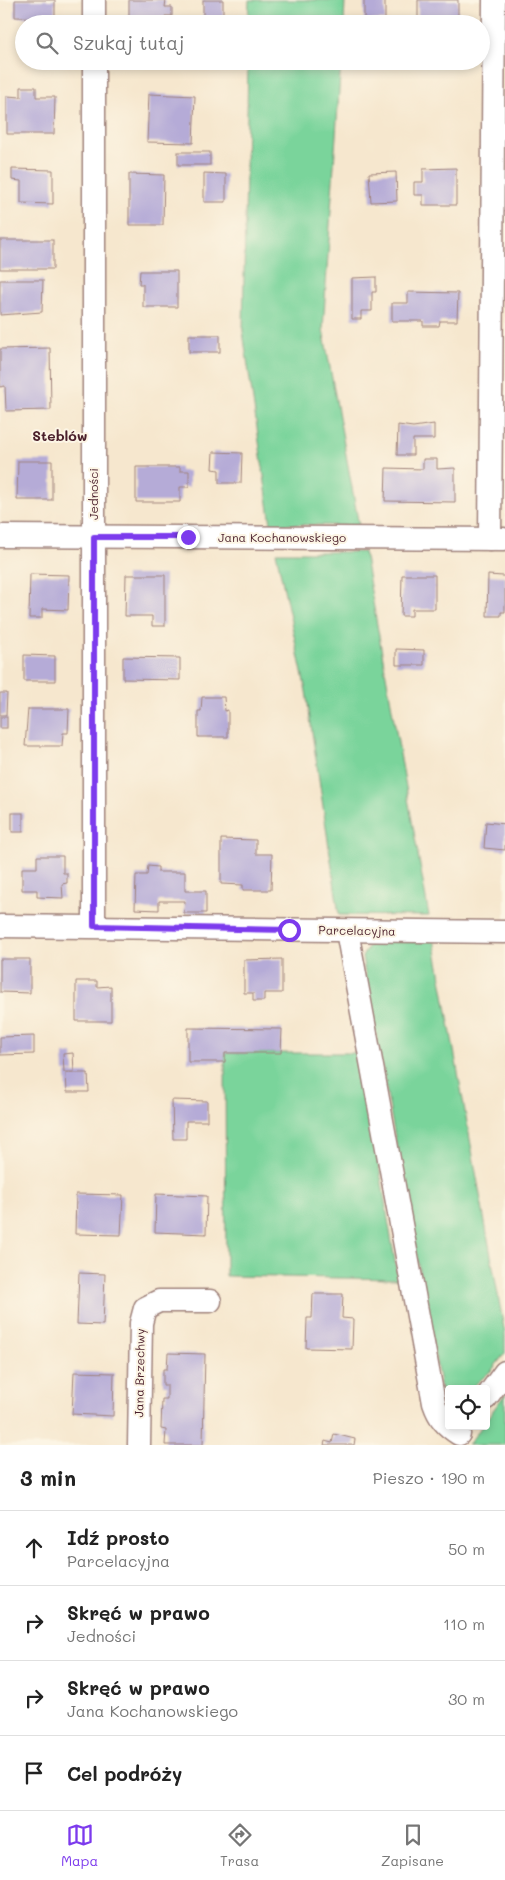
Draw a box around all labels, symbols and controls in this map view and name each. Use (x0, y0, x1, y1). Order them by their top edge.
search box (15, 15, 490, 70)
icon: search (33, 29, 61, 57)
text: Szukaj tutaj (73, 30, 184, 55)
district label: Steblów (32, 426, 88, 445)
street label: Jedności (85, 468, 101, 520)
route end (177, 526, 200, 549)
street label: Jana Kochanowskiego (218, 529, 346, 545)
route start (278, 919, 301, 942)
street label: Parcelacyjna (318, 921, 396, 939)
street label: Jana Brzechwy (130, 1328, 148, 1418)
map controls (445, 1385, 490, 1430)
button: locate (445, 1385, 490, 1430)
text: 3 min (20, 1464, 76, 1491)
text: Pieszo · 190 m (373, 1467, 485, 1488)
text: Idź prosto (67, 1525, 169, 1550)
icon: ahead (20, 1534, 48, 1562)
text: 50 m (448, 1538, 485, 1559)
text: Parcelacyjna (67, 1550, 170, 1571)
text: Skręć w prawo (67, 1600, 210, 1625)
icon: right (20, 1609, 48, 1637)
text: 110 m (443, 1613, 485, 1634)
text: Jedności (67, 1625, 136, 1646)
text: Skręć w prawo (67, 1675, 210, 1700)
icon: right (20, 1684, 48, 1712)
text: 30 m (448, 1688, 485, 1709)
text: Jana Kochanowskiego (67, 1700, 238, 1721)
icon: arrive (20, 1759, 48, 1787)
text: Cel podróży (67, 1761, 182, 1786)
tab: Mapa (61, 1821, 98, 1870)
tab: Trasa (220, 1821, 259, 1870)
tab: Zapisane (381, 1821, 444, 1870)

